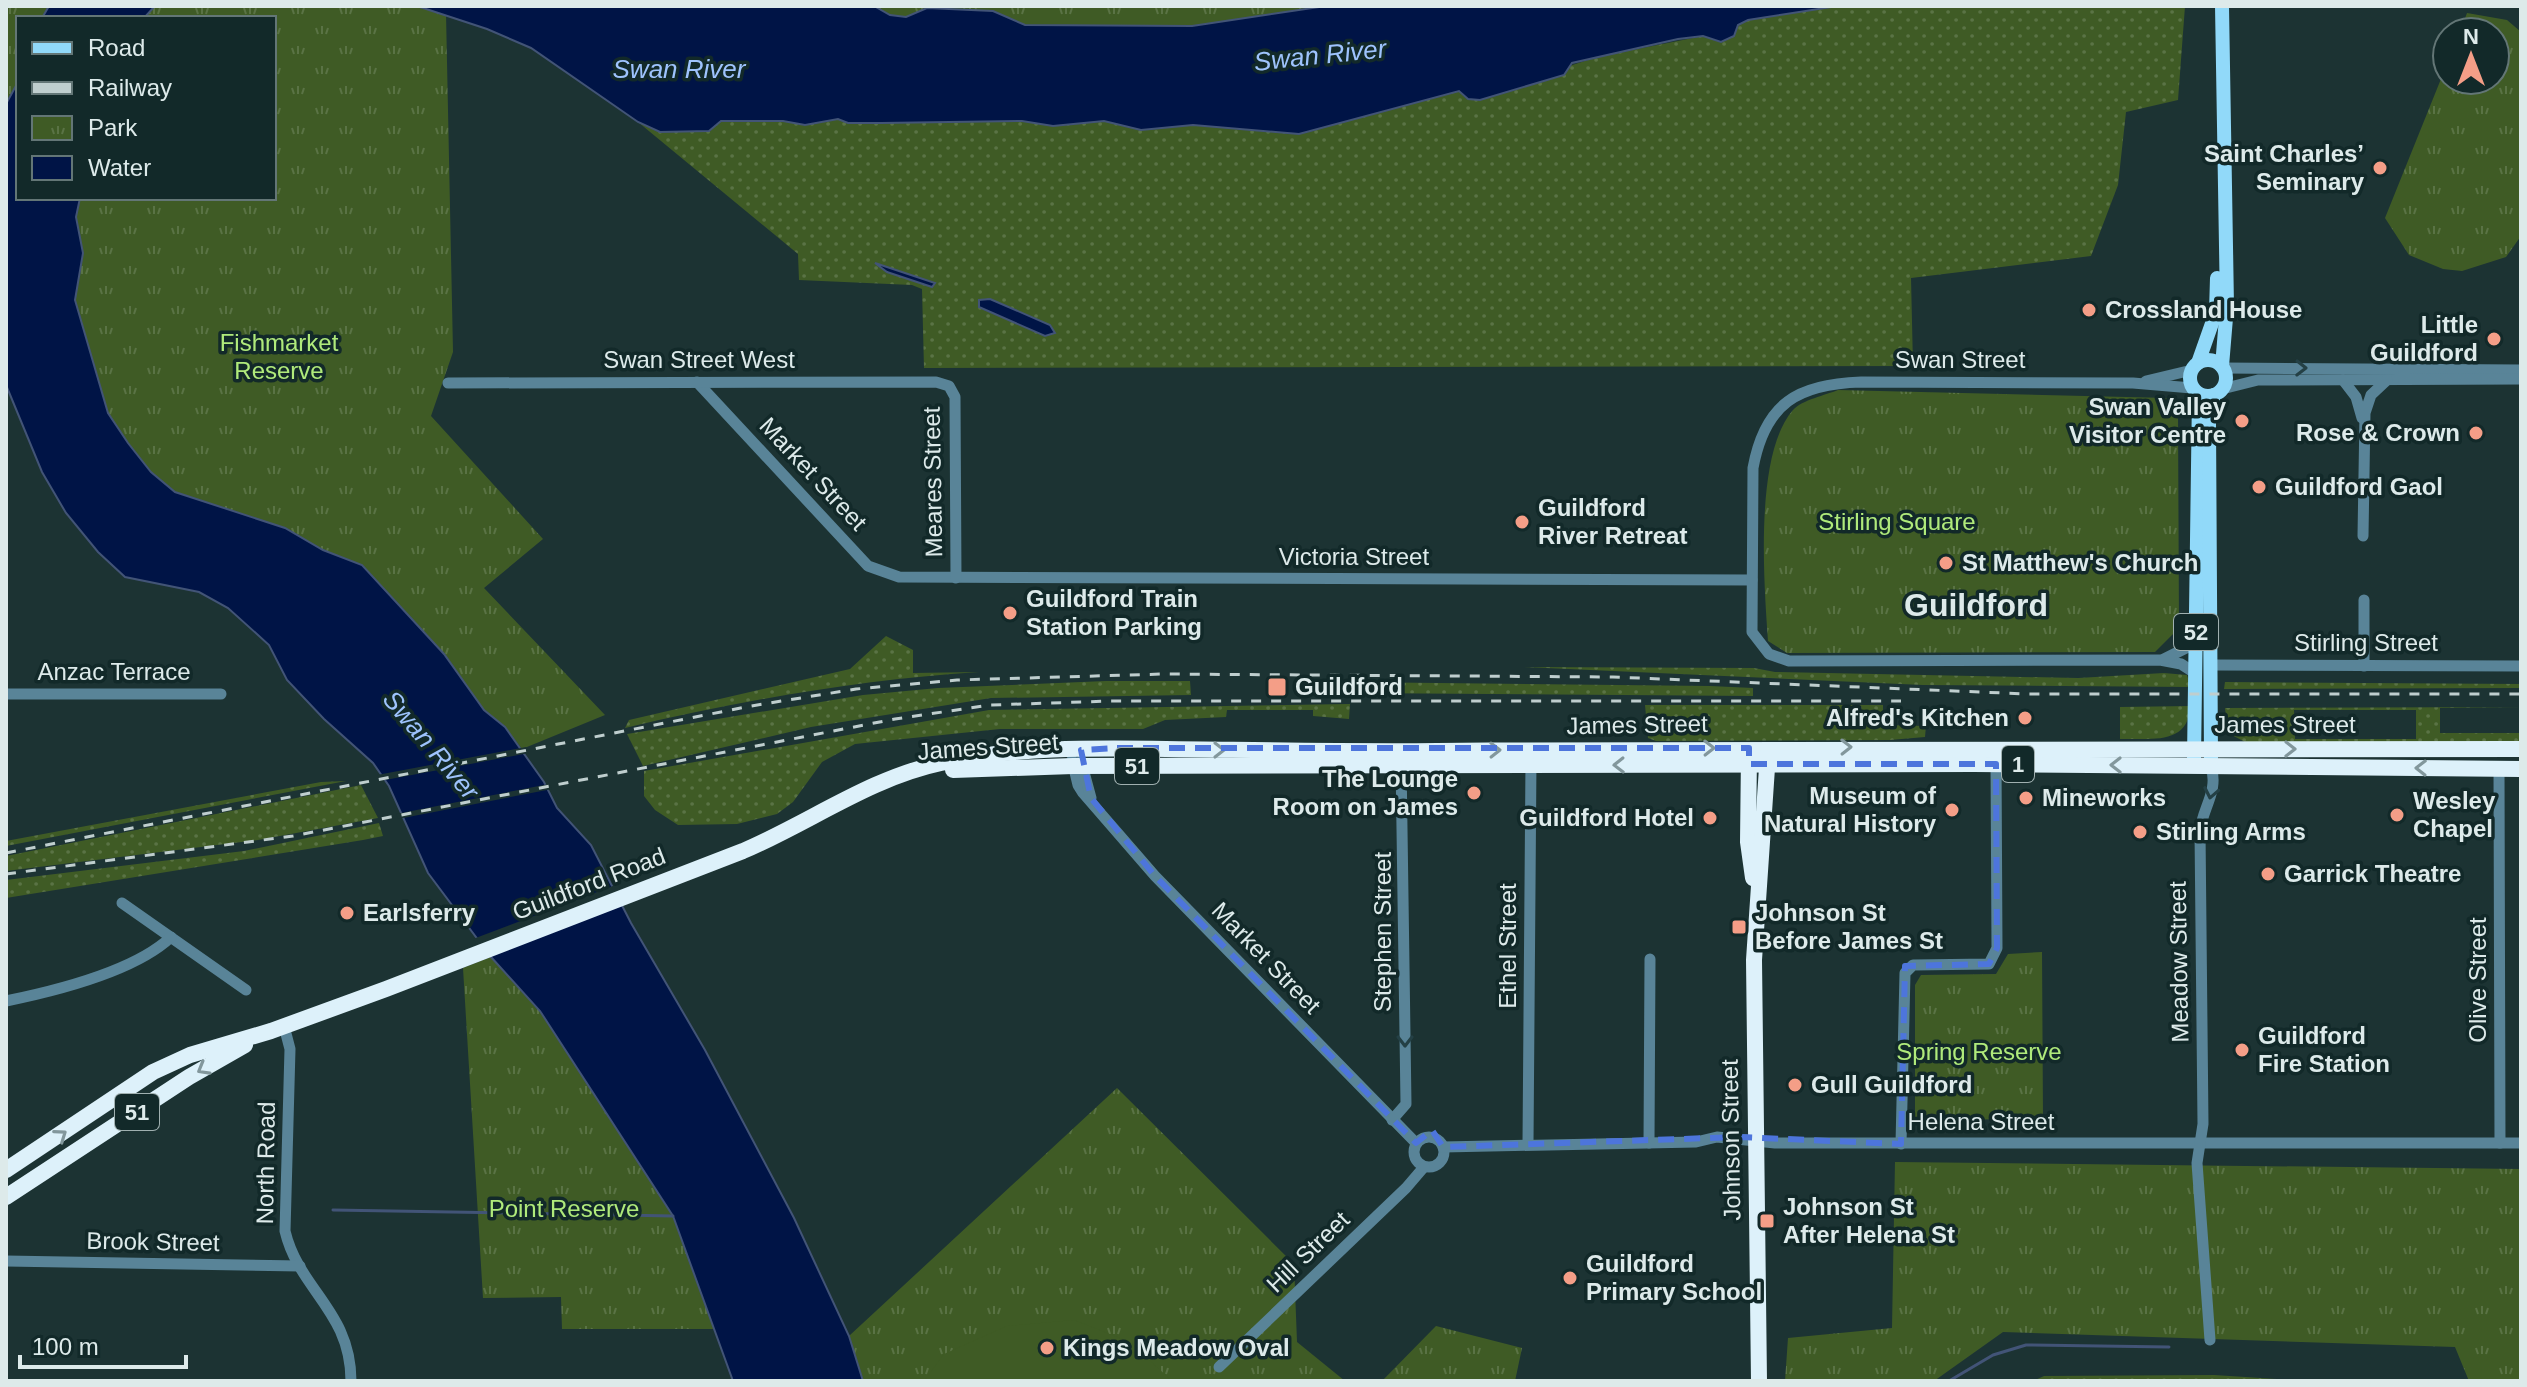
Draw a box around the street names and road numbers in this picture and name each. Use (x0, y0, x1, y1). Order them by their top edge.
street label: Swan Street West (603, 346, 795, 373)
street label: Swan Street (1895, 346, 2026, 373)
street label: Meares Street (918, 406, 947, 558)
street label: Market Street (754, 412, 873, 536)
street label: Victoria Street (1279, 543, 1429, 570)
road number: 52 (2174, 614, 2218, 650)
street label: Stirling Street (2294, 629, 2438, 656)
street label: Anzac Terrace (38, 658, 190, 685)
street label: James Street (1566, 710, 1708, 739)
street label: James Street (2214, 711, 2356, 738)
street label: James Street (917, 728, 1060, 765)
road number: 1 (2002, 746, 2034, 782)
road number: 51 (1115, 748, 1159, 784)
street label: Guildford Road (509, 842, 669, 925)
street label: Stephen Street (1369, 852, 1396, 1012)
street label: Meadow Street (2164, 881, 2193, 1043)
street label: Ethel Street (1494, 883, 1521, 1009)
street label: Market Street (1207, 896, 1326, 1019)
street label: Olive Street (2464, 917, 2491, 1043)
street label: Johnson Street (1716, 1059, 1745, 1221)
road number: 51 (115, 1094, 159, 1130)
street label: North Road (251, 1101, 280, 1225)
street label: Helena Street (1908, 1108, 2055, 1135)
street label: Hill Street (1261, 1206, 1355, 1297)
street label: Brook Street (86, 1227, 220, 1256)

